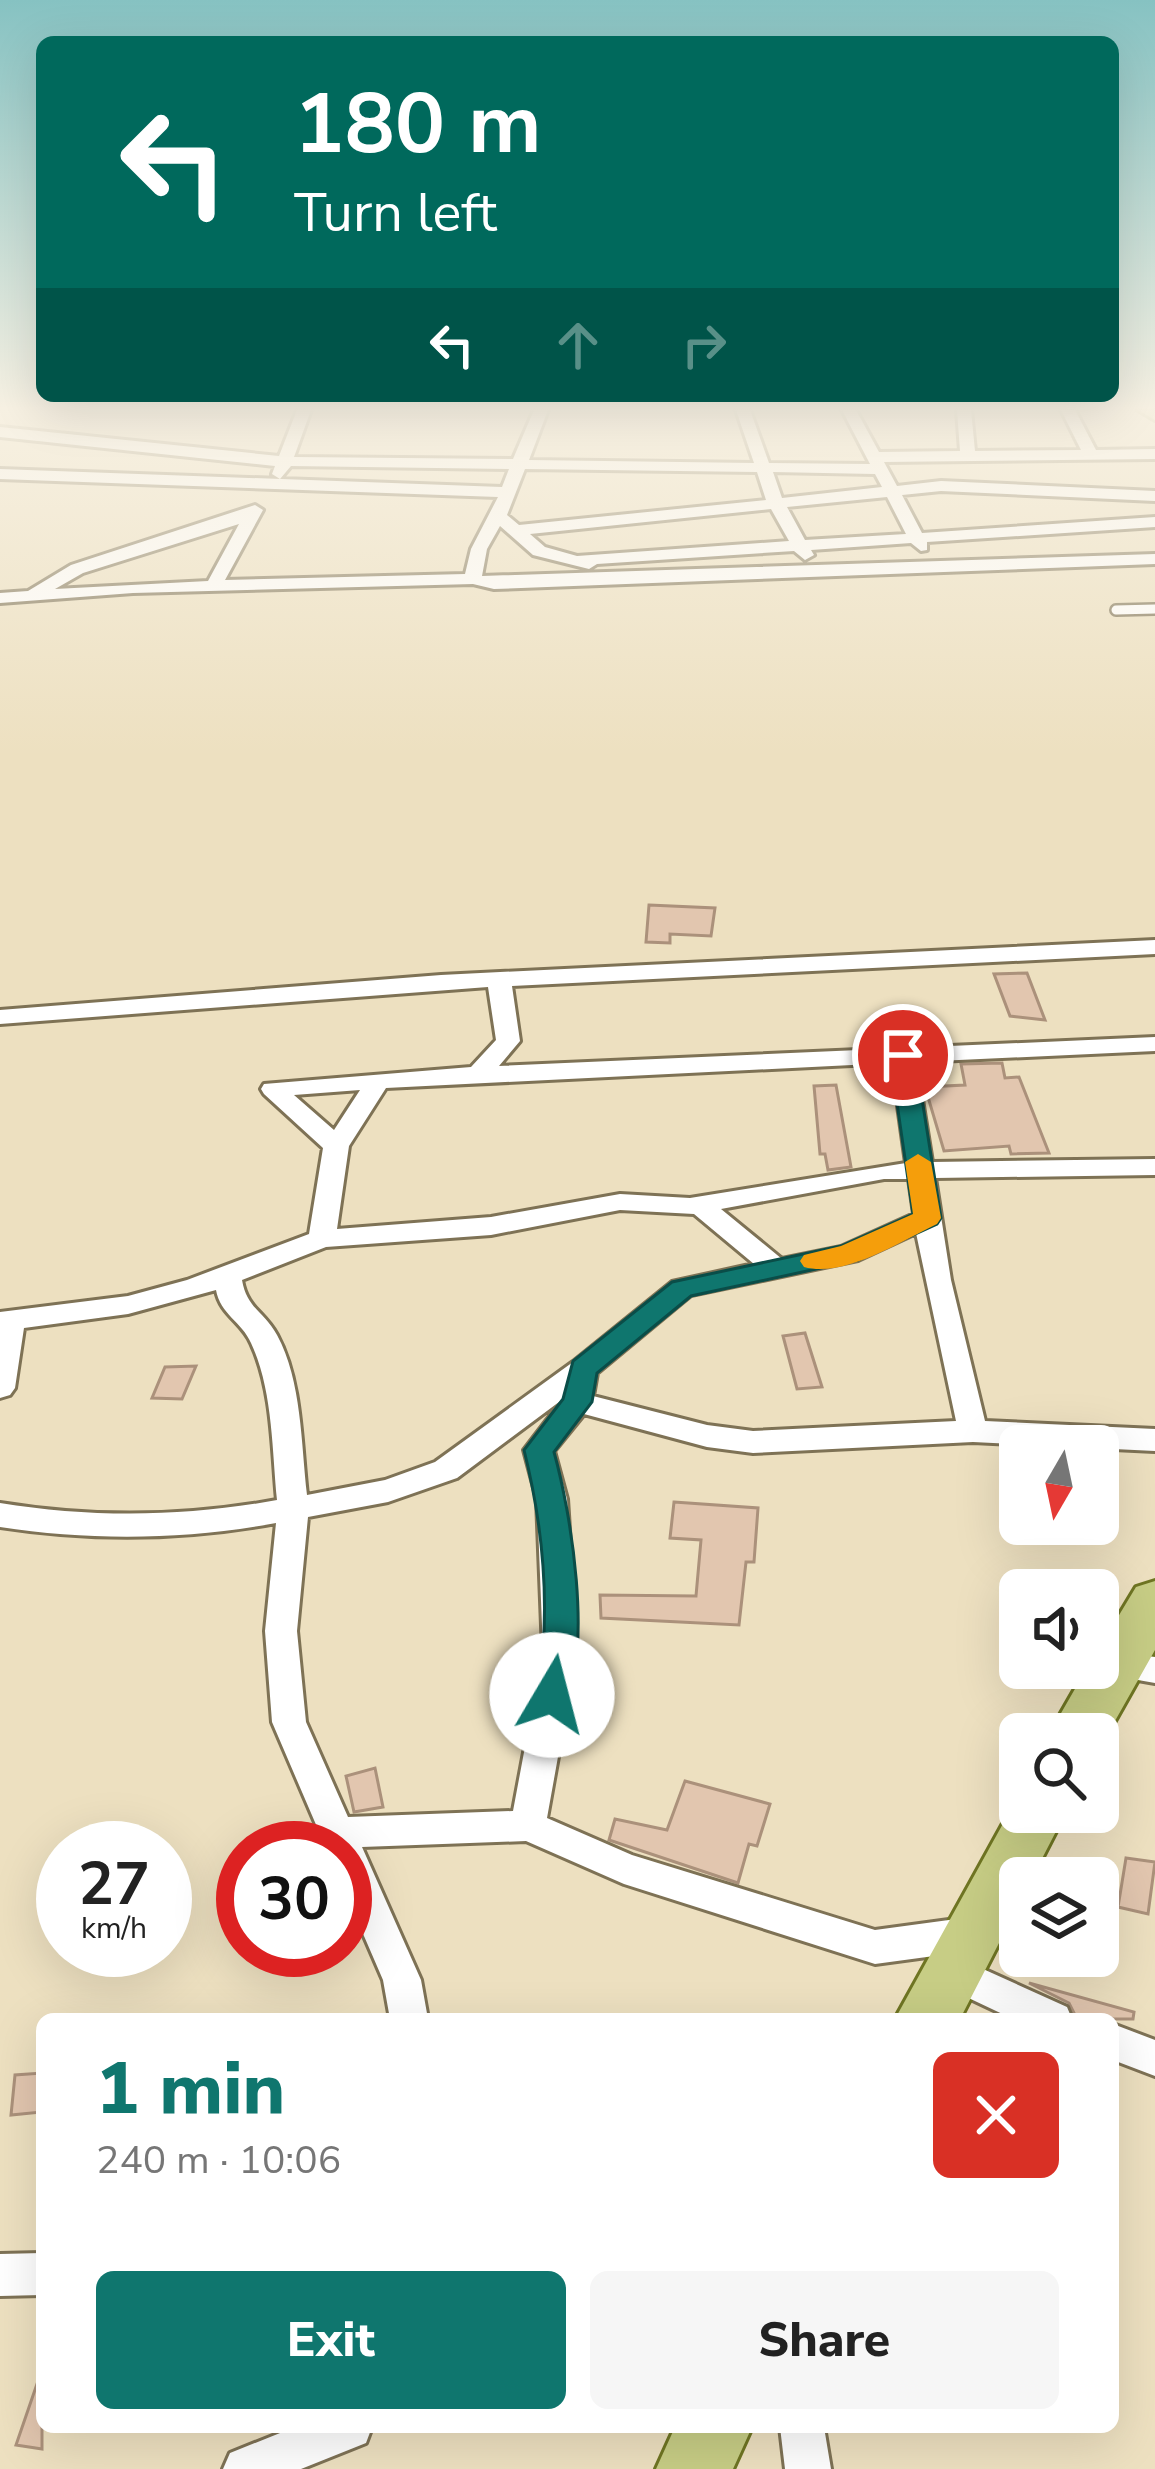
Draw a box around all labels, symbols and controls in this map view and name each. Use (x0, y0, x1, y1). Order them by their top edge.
text: 180 m (294, 67, 542, 182)
icon: left (96, 84, 252, 240)
text: Turn left (294, 176, 497, 250)
icon: left (419, 312, 485, 378)
icon: ahead (545, 312, 611, 378)
icon: right (671, 312, 737, 378)
pin (852, 1004, 954, 1106)
icon: arrive (870, 1022, 936, 1088)
north arrow (999, 1425, 1119, 1545)
map controls (999, 1425, 1119, 1977)
button: sound (999, 1569, 1119, 1689)
position arrow (489, 1632, 615, 1758)
button: search (999, 1713, 1119, 1833)
speed limit sign: 30 (216, 1821, 372, 1977)
text: 27 (78, 1843, 150, 1925)
button: layers (999, 1857, 1119, 1977)
text: km/h (81, 1908, 147, 1949)
text: 1 min (96, 2040, 285, 2138)
button: close (933, 2052, 1059, 2178)
text: 240 m · 10:06 (96, 2134, 341, 2187)
button: Exit (96, 2271, 566, 2409)
button: Share (590, 2271, 1059, 2409)

